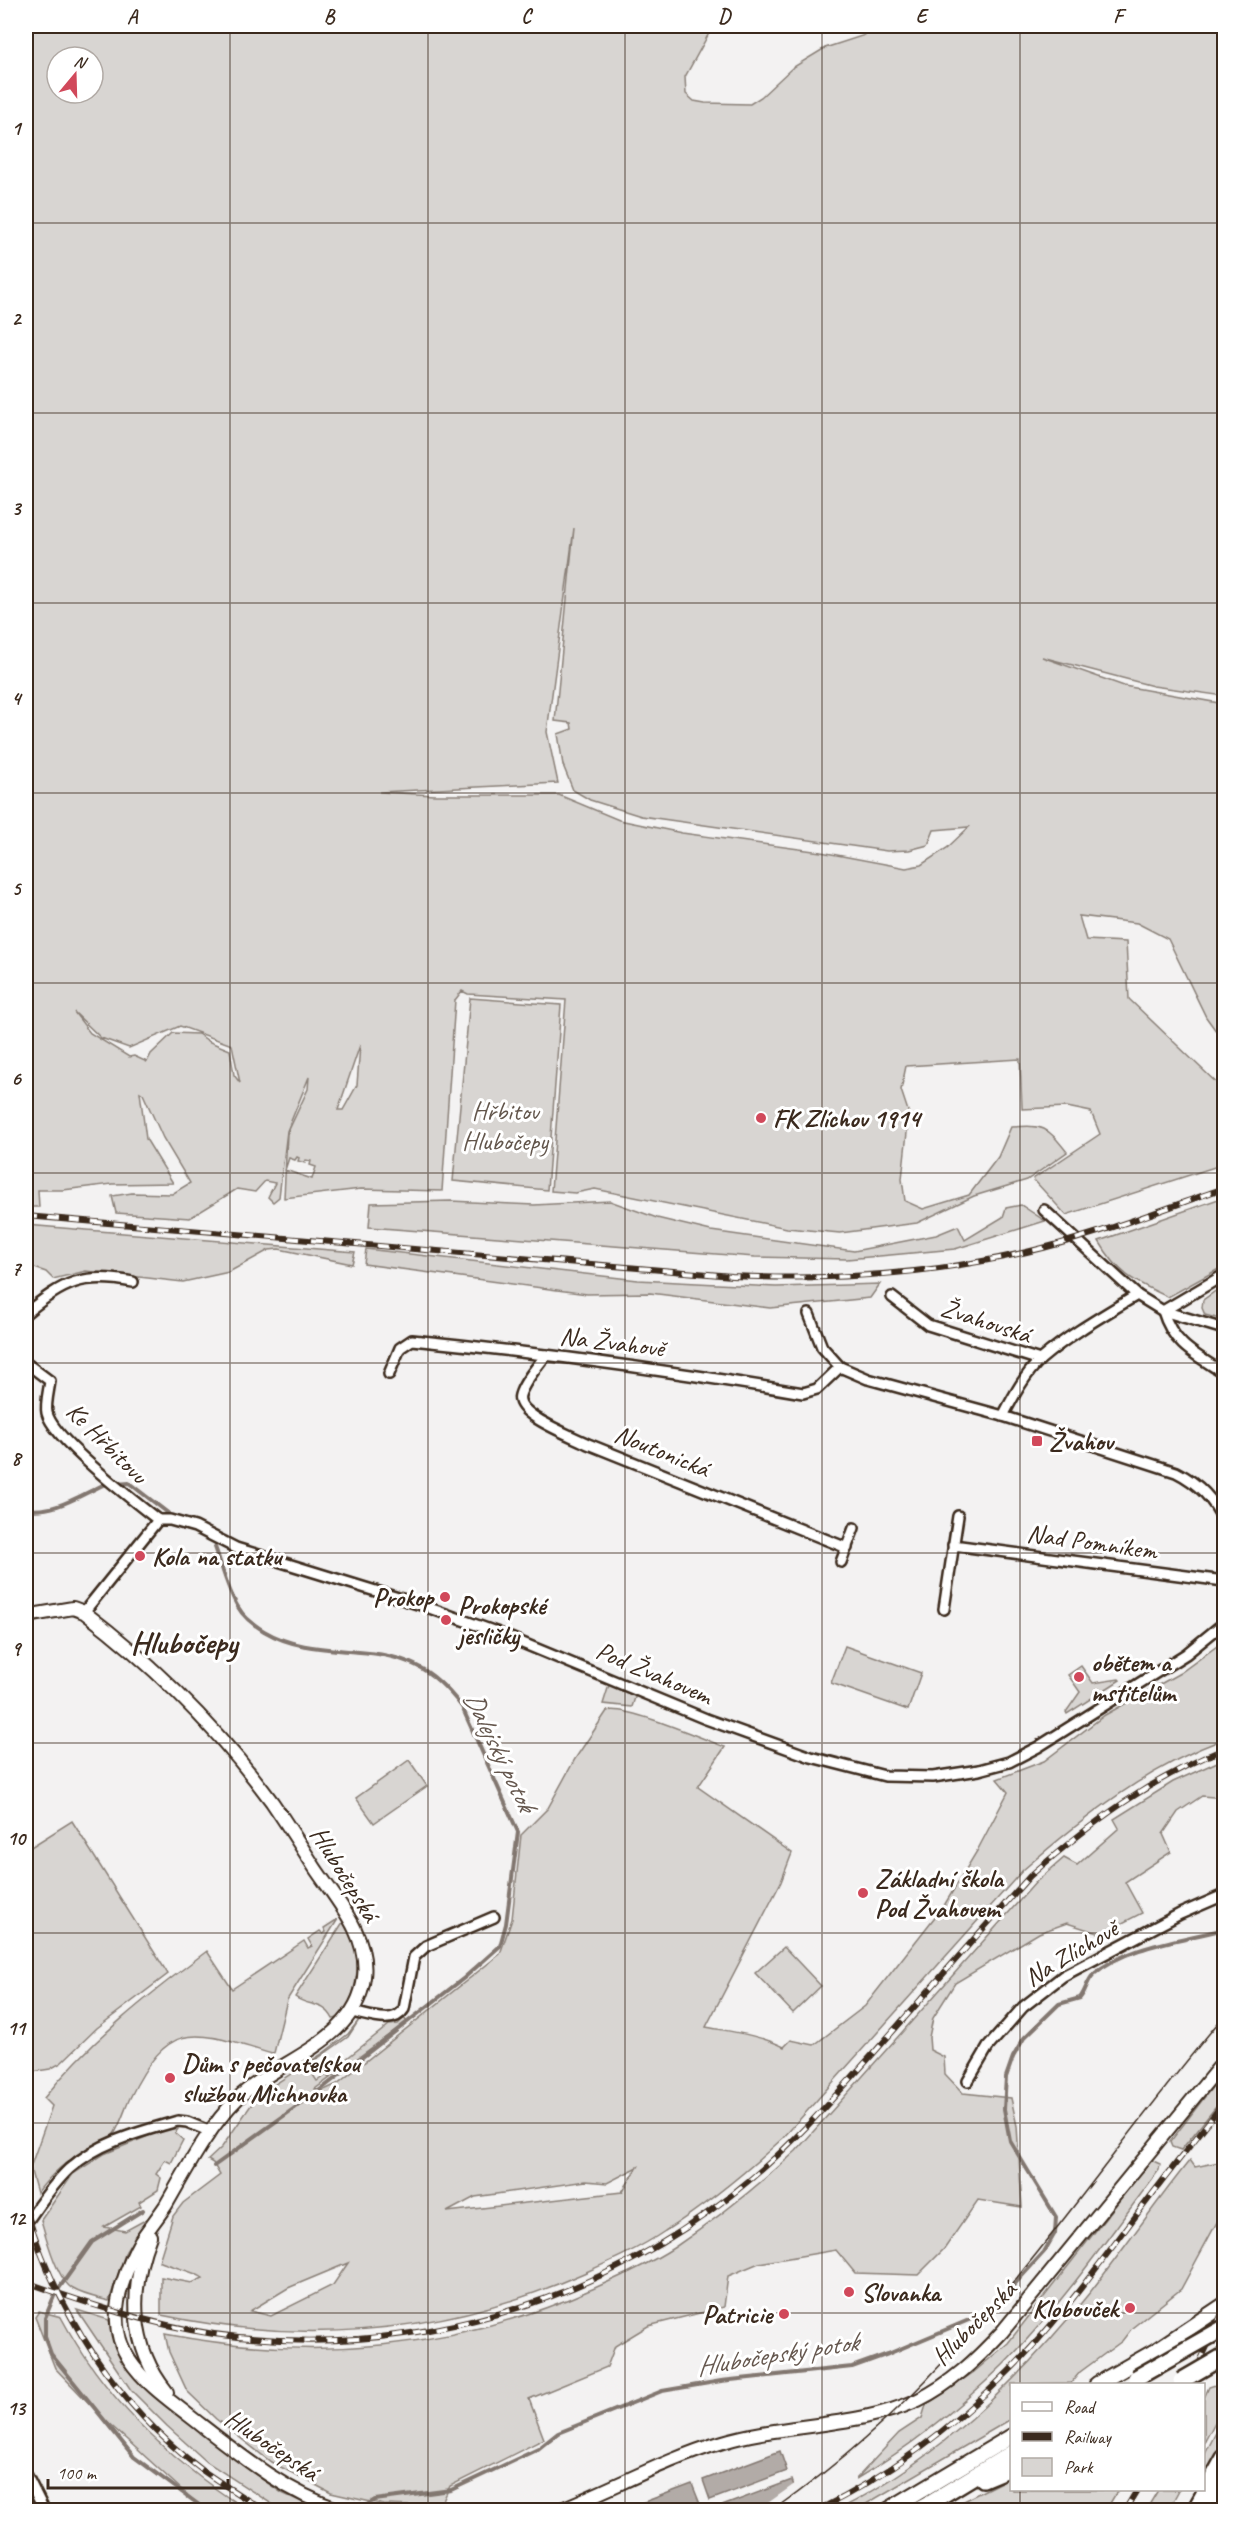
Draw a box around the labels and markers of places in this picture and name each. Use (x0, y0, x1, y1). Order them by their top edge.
place label: FK Zlíchov 1914 (773, 1102, 923, 1135)
marker: FK Zlíchov 1914 (754, 1111, 768, 1125)
place label: Žvahov (1049, 1425, 1115, 1458)
marker: Žvahov (1030, 1434, 1044, 1448)
place label: Kola na statku (152, 1540, 284, 1573)
marker: Kola na statku (133, 1549, 147, 1563)
place label: Prokop (373, 1581, 435, 1614)
place label: Prokopské jesličky (455, 1589, 550, 1652)
marker: Prokop (438, 1590, 452, 1604)
marker: Prokopské jesličky (439, 1613, 453, 1627)
place label: obětem a mstitelům (1091, 1646, 1177, 1709)
marker: obětem a mstitelům (1072, 1670, 1086, 1684)
place label: Základní škola Pod Žvahovem (875, 1862, 1005, 1925)
marker: Základní škola Pod Žvahovem (856, 1886, 870, 1900)
place label: Dům s pečovatelskou službou Michnovka (182, 2047, 362, 2110)
marker: Dům s pečovatelskou službou Michnovka (163, 2071, 177, 2085)
place label: Slovanka (861, 2276, 942, 2309)
marker: Slovanka (842, 2285, 856, 2299)
place label: Klobouček (1032, 2292, 1120, 2325)
place label: Patricie (703, 2298, 774, 2331)
marker: Klobouček (1123, 2301, 1137, 2315)
marker: Patricie (777, 2307, 791, 2321)

